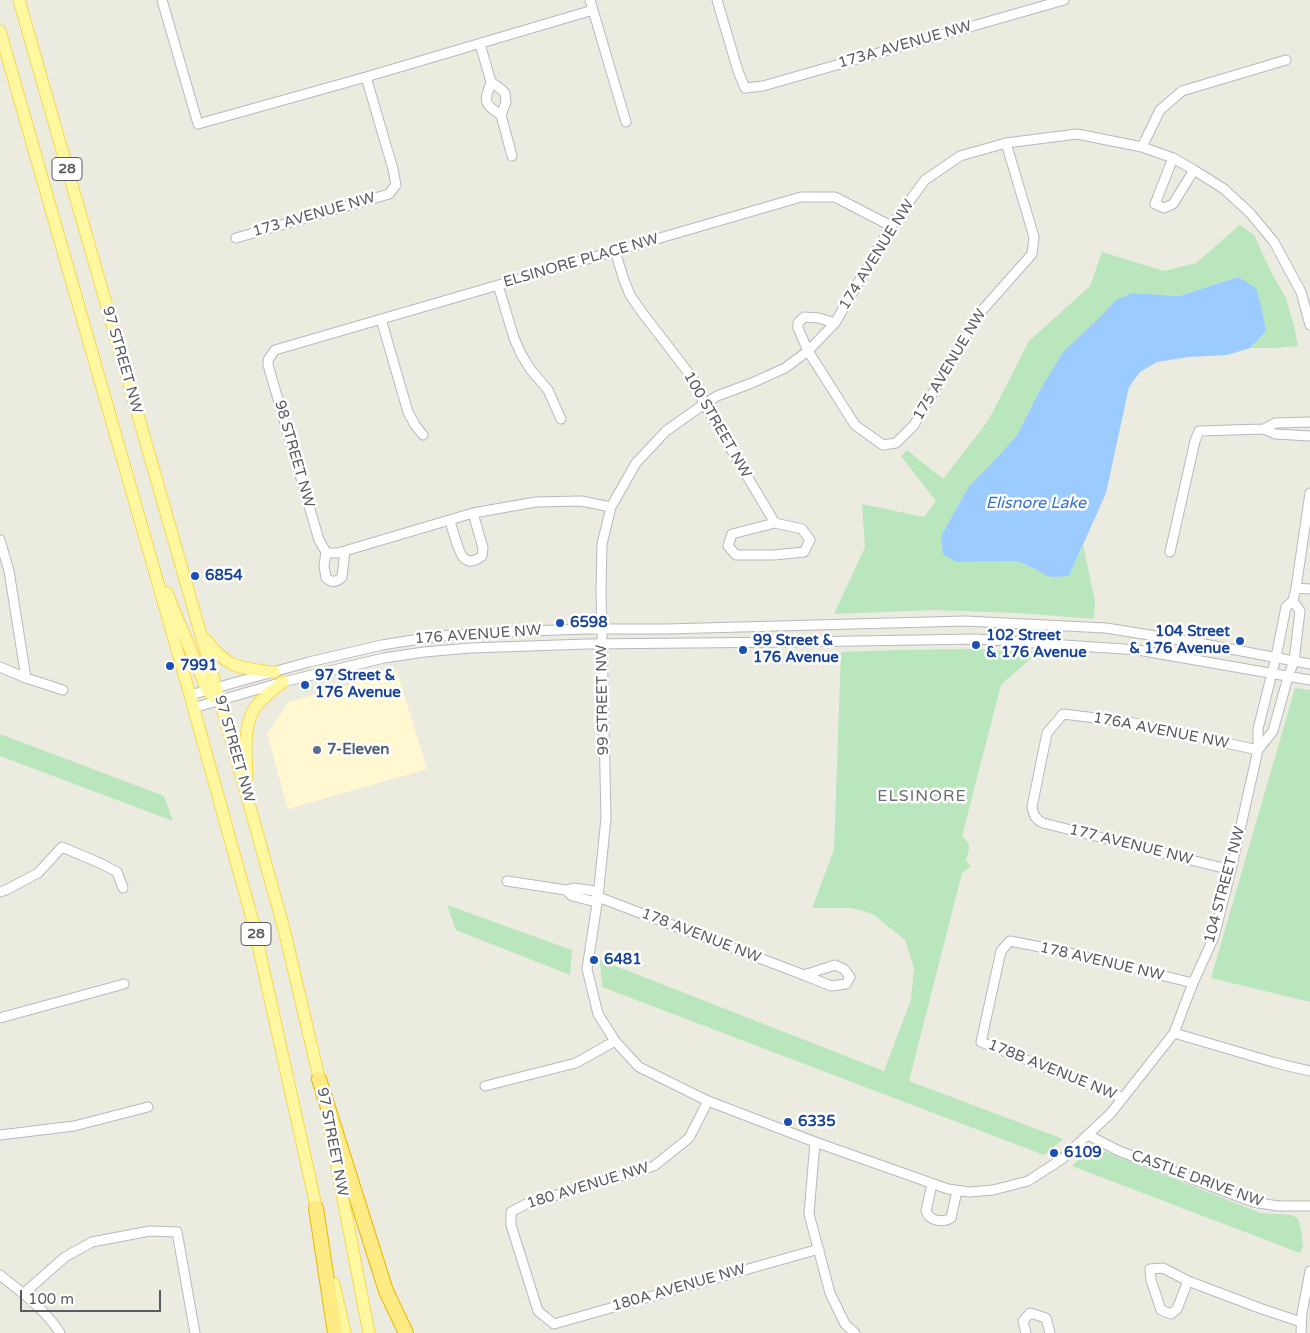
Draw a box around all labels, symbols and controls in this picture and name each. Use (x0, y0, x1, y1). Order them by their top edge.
street label: 173A AVENUE NW (836, 17, 974, 73)
road number: 28 (52, 157, 82, 180)
street label: 173 AVENUE NW (251, 189, 377, 241)
street label: 174 AVENUE NW (836, 196, 918, 314)
street label: ELSINORE PLACE NW (501, 230, 661, 292)
street label: 97 STREET NW (98, 304, 146, 416)
street label: 175 AVENUE NW (910, 306, 990, 424)
street label: 100 STREET NW (679, 369, 755, 481)
street label: 98 STREET NW (270, 398, 318, 510)
water label: Elisnore Lake (986, 494, 1086, 514)
place label: 6854 (205, 567, 243, 585)
marker: 6854 (189, 570, 201, 582)
place label: 6598 (570, 614, 608, 632)
marker: 6598 (554, 617, 566, 629)
street label: 176 AVENUE NW (414, 622, 542, 648)
place label: 104 Street & 176 Avenue (1129, 623, 1230, 658)
place label: 102 Street & 176 Avenue (986, 627, 1087, 662)
place label: 99 Street & 176 Avenue (753, 632, 839, 667)
marker: 104 Street & 176 Avenue (1234, 635, 1246, 647)
marker: 102 Street & 176 Avenue (970, 639, 982, 651)
marker: 99 Street & 176 Avenue (737, 644, 749, 656)
street label: 99 STREET NW (593, 645, 613, 755)
place label: 7991 (180, 657, 218, 675)
marker: 7991 (164, 660, 176, 672)
place label: 97 Street & 176 Avenue (315, 667, 401, 702)
marker: 97 Street & 176 Avenue (299, 679, 311, 691)
street label: 97 STREET NW (210, 693, 258, 805)
street label: 176A AVENUE NW (1092, 709, 1230, 753)
place label: 7-Eleven (327, 741, 389, 759)
marker: 7-Eleven (311, 744, 323, 756)
district label: ELSINORE (876, 787, 968, 807)
street label: 177 AVENUE NW (1067, 821, 1195, 869)
street label: 104 STREET NW (1201, 825, 1249, 945)
street label: 178 AVENUE NW (639, 905, 763, 967)
road number: 28 (241, 922, 271, 946)
street label: 178 AVENUE NW (1038, 939, 1166, 985)
place label: 6481 (604, 951, 642, 969)
marker: 6481 (588, 954, 600, 966)
street label: 178B AVENUE NW (985, 1036, 1119, 1104)
street label: 97 STREET NW (313, 1086, 351, 1198)
place label: 6335 (798, 1113, 836, 1131)
marker: 6335 (782, 1116, 794, 1128)
place label: 6109 (1064, 1144, 1102, 1162)
marker: 6109 (1048, 1147, 1060, 1159)
street label: CASTLE DRIVE NW (1129, 1147, 1265, 1211)
street label: 180 AVENUE NW (525, 1159, 651, 1213)
street label: 180A AVENUE NW (610, 1260, 748, 1316)
scale bar (22, 1280, 164, 1312)
text: 100 m (28, 1290, 74, 1308)

